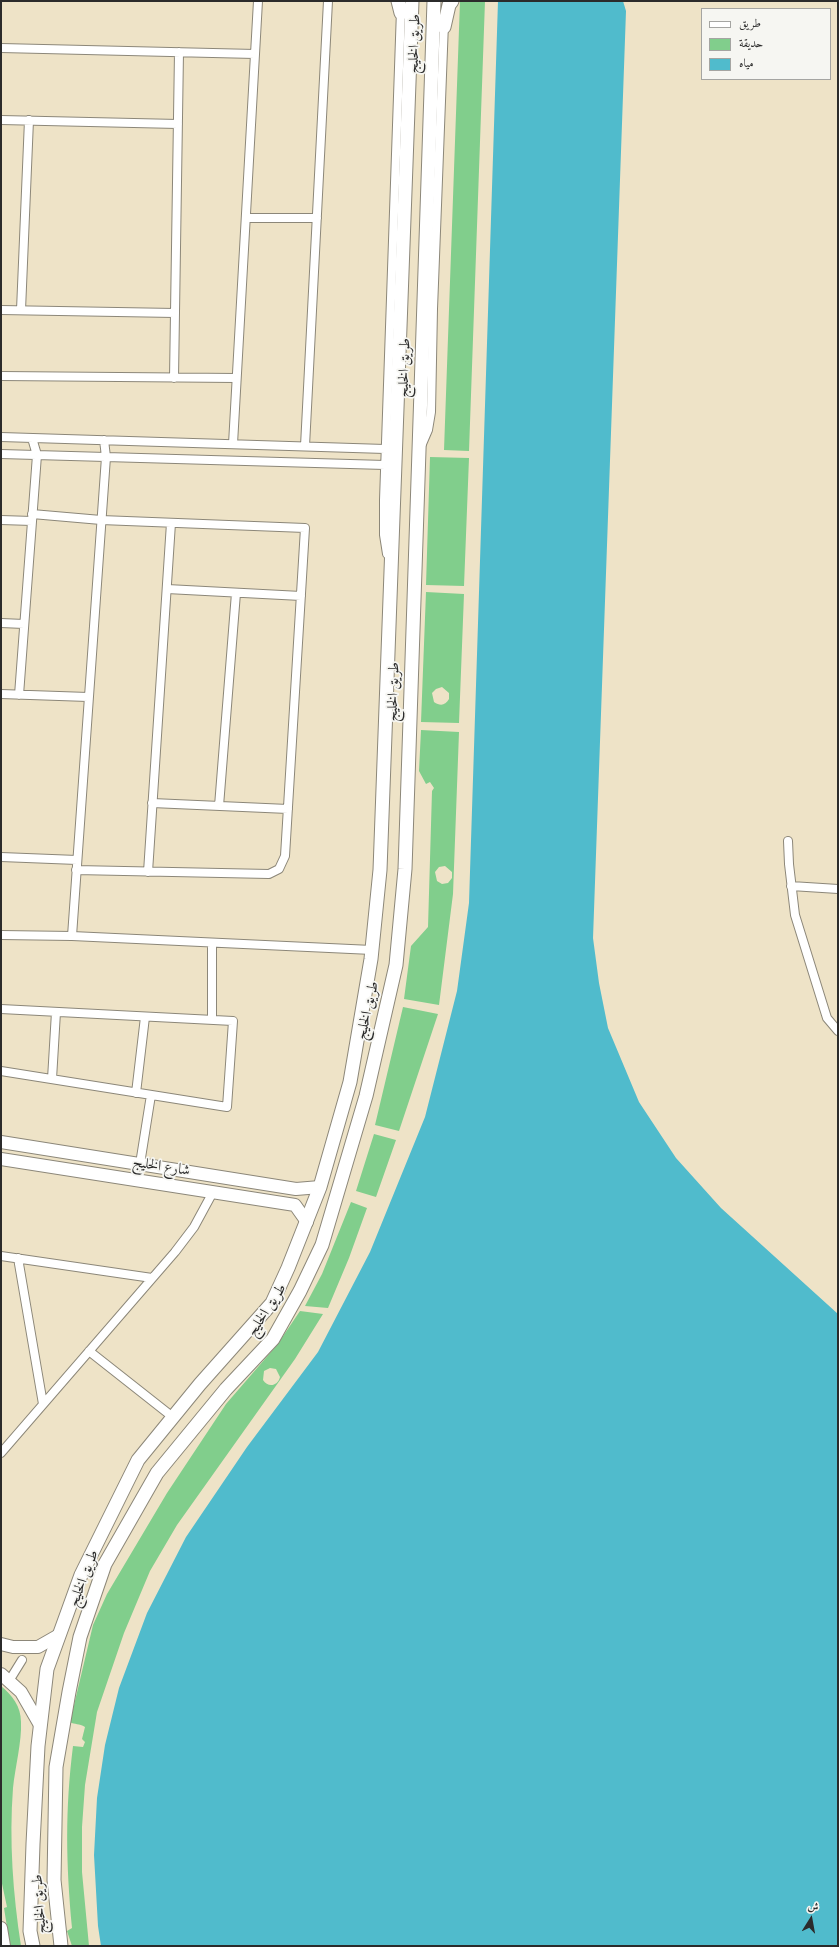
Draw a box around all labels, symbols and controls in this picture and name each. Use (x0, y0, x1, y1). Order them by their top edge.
legend (701, 8, 831, 80)
street label: طريق الخليج (406, 14, 426, 74)
text: طريق (739, 15, 761, 33)
text: حديقة (739, 35, 763, 53)
text: مياه (739, 55, 754, 73)
street label: طريق الخليج (396, 338, 416, 398)
street label: طريق الخليج (385, 662, 405, 722)
street label: طريق الخليج (354, 980, 384, 1042)
street label: شارع الخليج (131, 1155, 191, 1181)
street label: طريق الخليج (244, 1281, 292, 1341)
street label: طريق الخليج (66, 1548, 104, 1610)
street label: طريق الخليج (30, 1874, 52, 1934)
text: ش (806, 1898, 820, 1916)
north arrow (791, 1899, 831, 1939)

